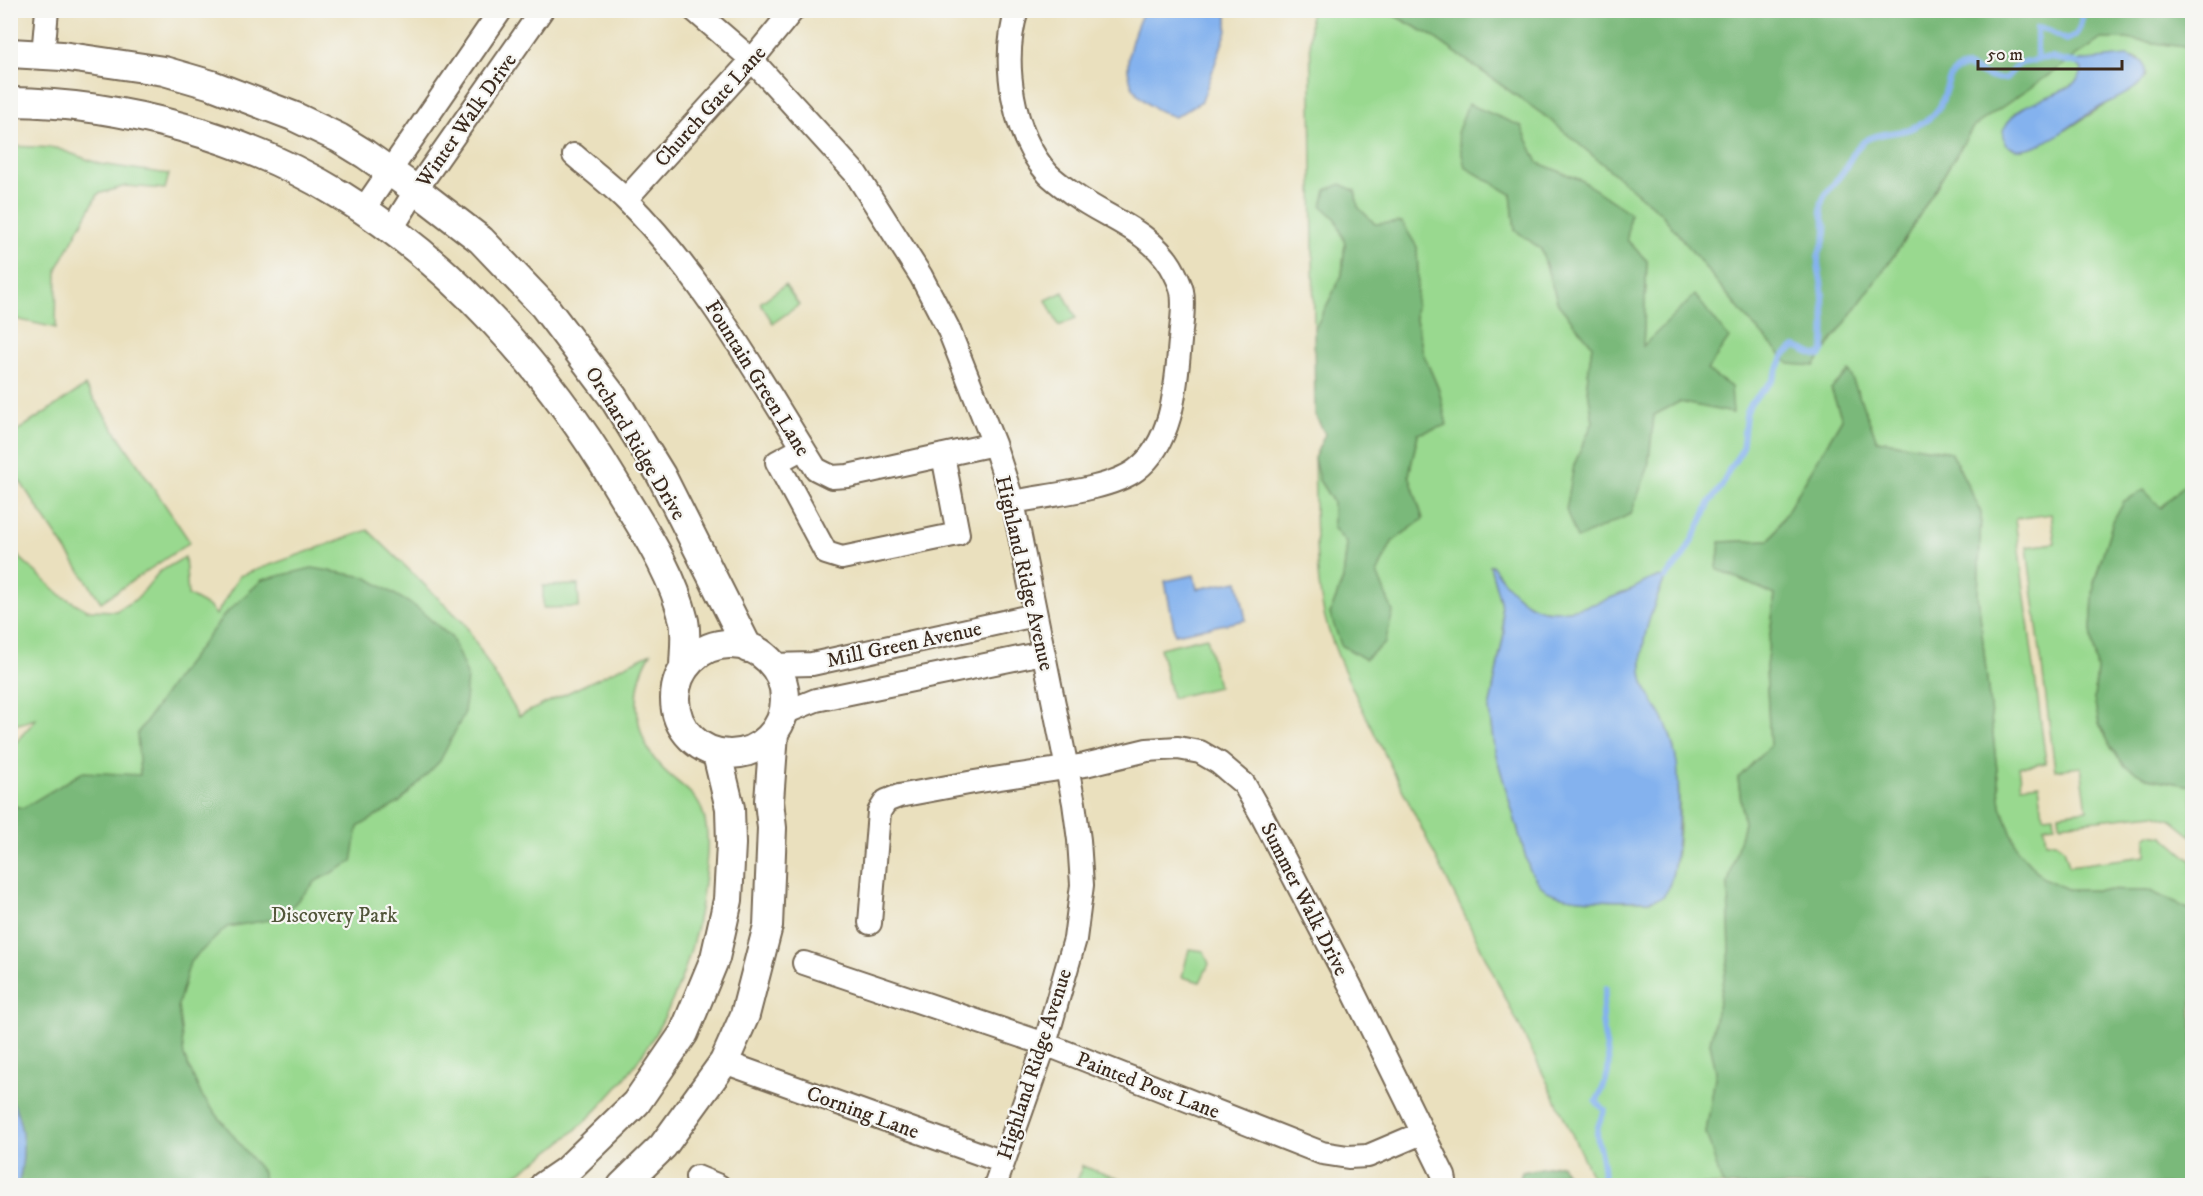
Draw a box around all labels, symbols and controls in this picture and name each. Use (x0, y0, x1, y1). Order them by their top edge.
scale bar (1978, 33, 2122, 71)
street label: Church Gate Lane (649, 40, 772, 173)
text: 50 m (1987, 44, 2023, 66)
street label: Winter Walk Drive (410, 48, 523, 194)
street label: Fountain Green Lane (699, 296, 816, 462)
street label: Orchard Ridge Drive (579, 362, 691, 525)
street label: Highland Ridge Avenue (989, 473, 1059, 674)
street label: Mill Green Avenue (824, 616, 984, 674)
street label: Summer Walk Drive (1254, 818, 1354, 981)
park label: Discovery Park (271, 903, 398, 929)
street label: Highland Ridge Avenue (992, 965, 1078, 1163)
street label: Painted Post Lane (1072, 1047, 1223, 1125)
street label: Corning Lane (803, 1081, 923, 1145)

